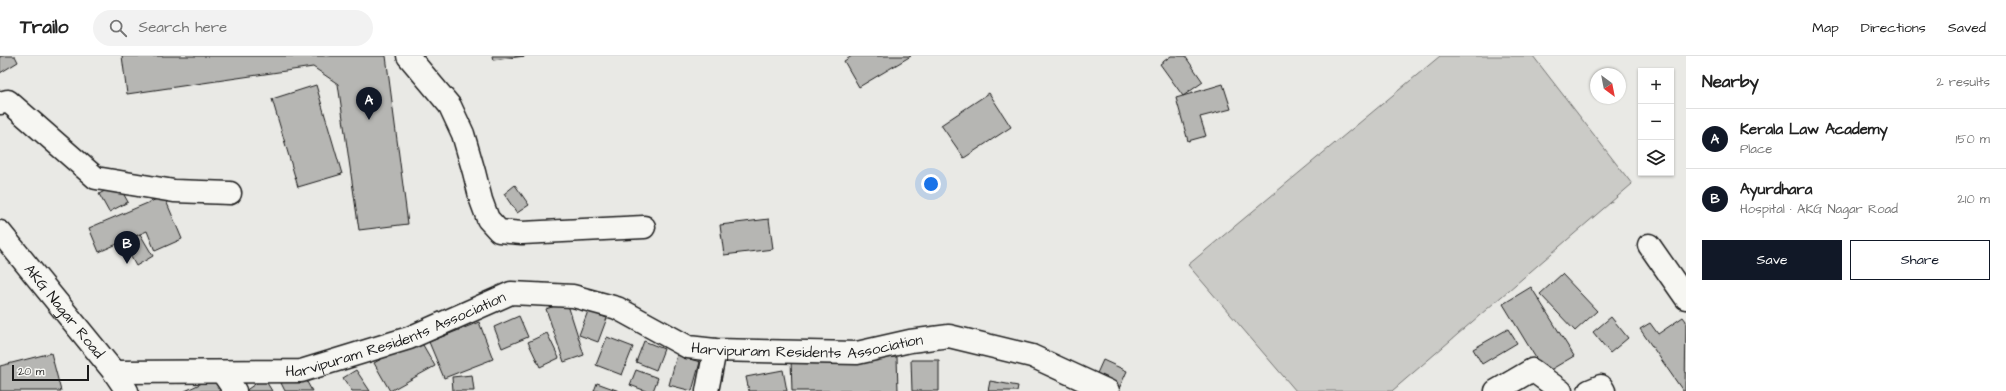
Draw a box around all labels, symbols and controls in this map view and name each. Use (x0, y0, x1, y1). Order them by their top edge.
search box (93, 10, 373, 46)
text: Trailo (20, 14, 69, 41)
icon: search (107, 17, 129, 39)
text: Search here (139, 17, 227, 38)
text: Map (1812, 18, 1839, 38)
text: Directions (1861, 18, 1926, 38)
text: Saved (1948, 18, 1986, 38)
north arrow (1590, 68, 1626, 104)
map controls (1638, 68, 1674, 176)
button: + (1638, 68, 1674, 104)
text: Nearby (1702, 70, 1759, 94)
text: 2 results (1936, 73, 1990, 91)
pin: A (356, 87, 382, 120)
button: − (1638, 104, 1674, 140)
text: Kerala Law Academy (1740, 119, 1888, 140)
text: A (1711, 130, 1719, 148)
text: 150 m (1956, 130, 1990, 148)
button: layers (1638, 140, 1674, 176)
text: Place (1740, 140, 1772, 158)
your location (921, 174, 941, 194)
text: Ayurdhara (1740, 179, 1812, 200)
text: B (1710, 190, 1720, 208)
text: 210 m (1957, 190, 1990, 208)
text: Hospital · AKG Nagar Road (1740, 200, 1898, 218)
pin: B (114, 231, 140, 264)
button: Save (1702, 240, 1842, 280)
button: Share (1850, 240, 1990, 280)
street label: AKG Nagar Road (19, 260, 109, 363)
street label: Harvipuram Residents Association (285, 286, 510, 382)
street label: Harvipuram Residents Association (690, 329, 925, 364)
scale bar (12, 363, 89, 382)
text: 20 m (18, 364, 44, 379)

